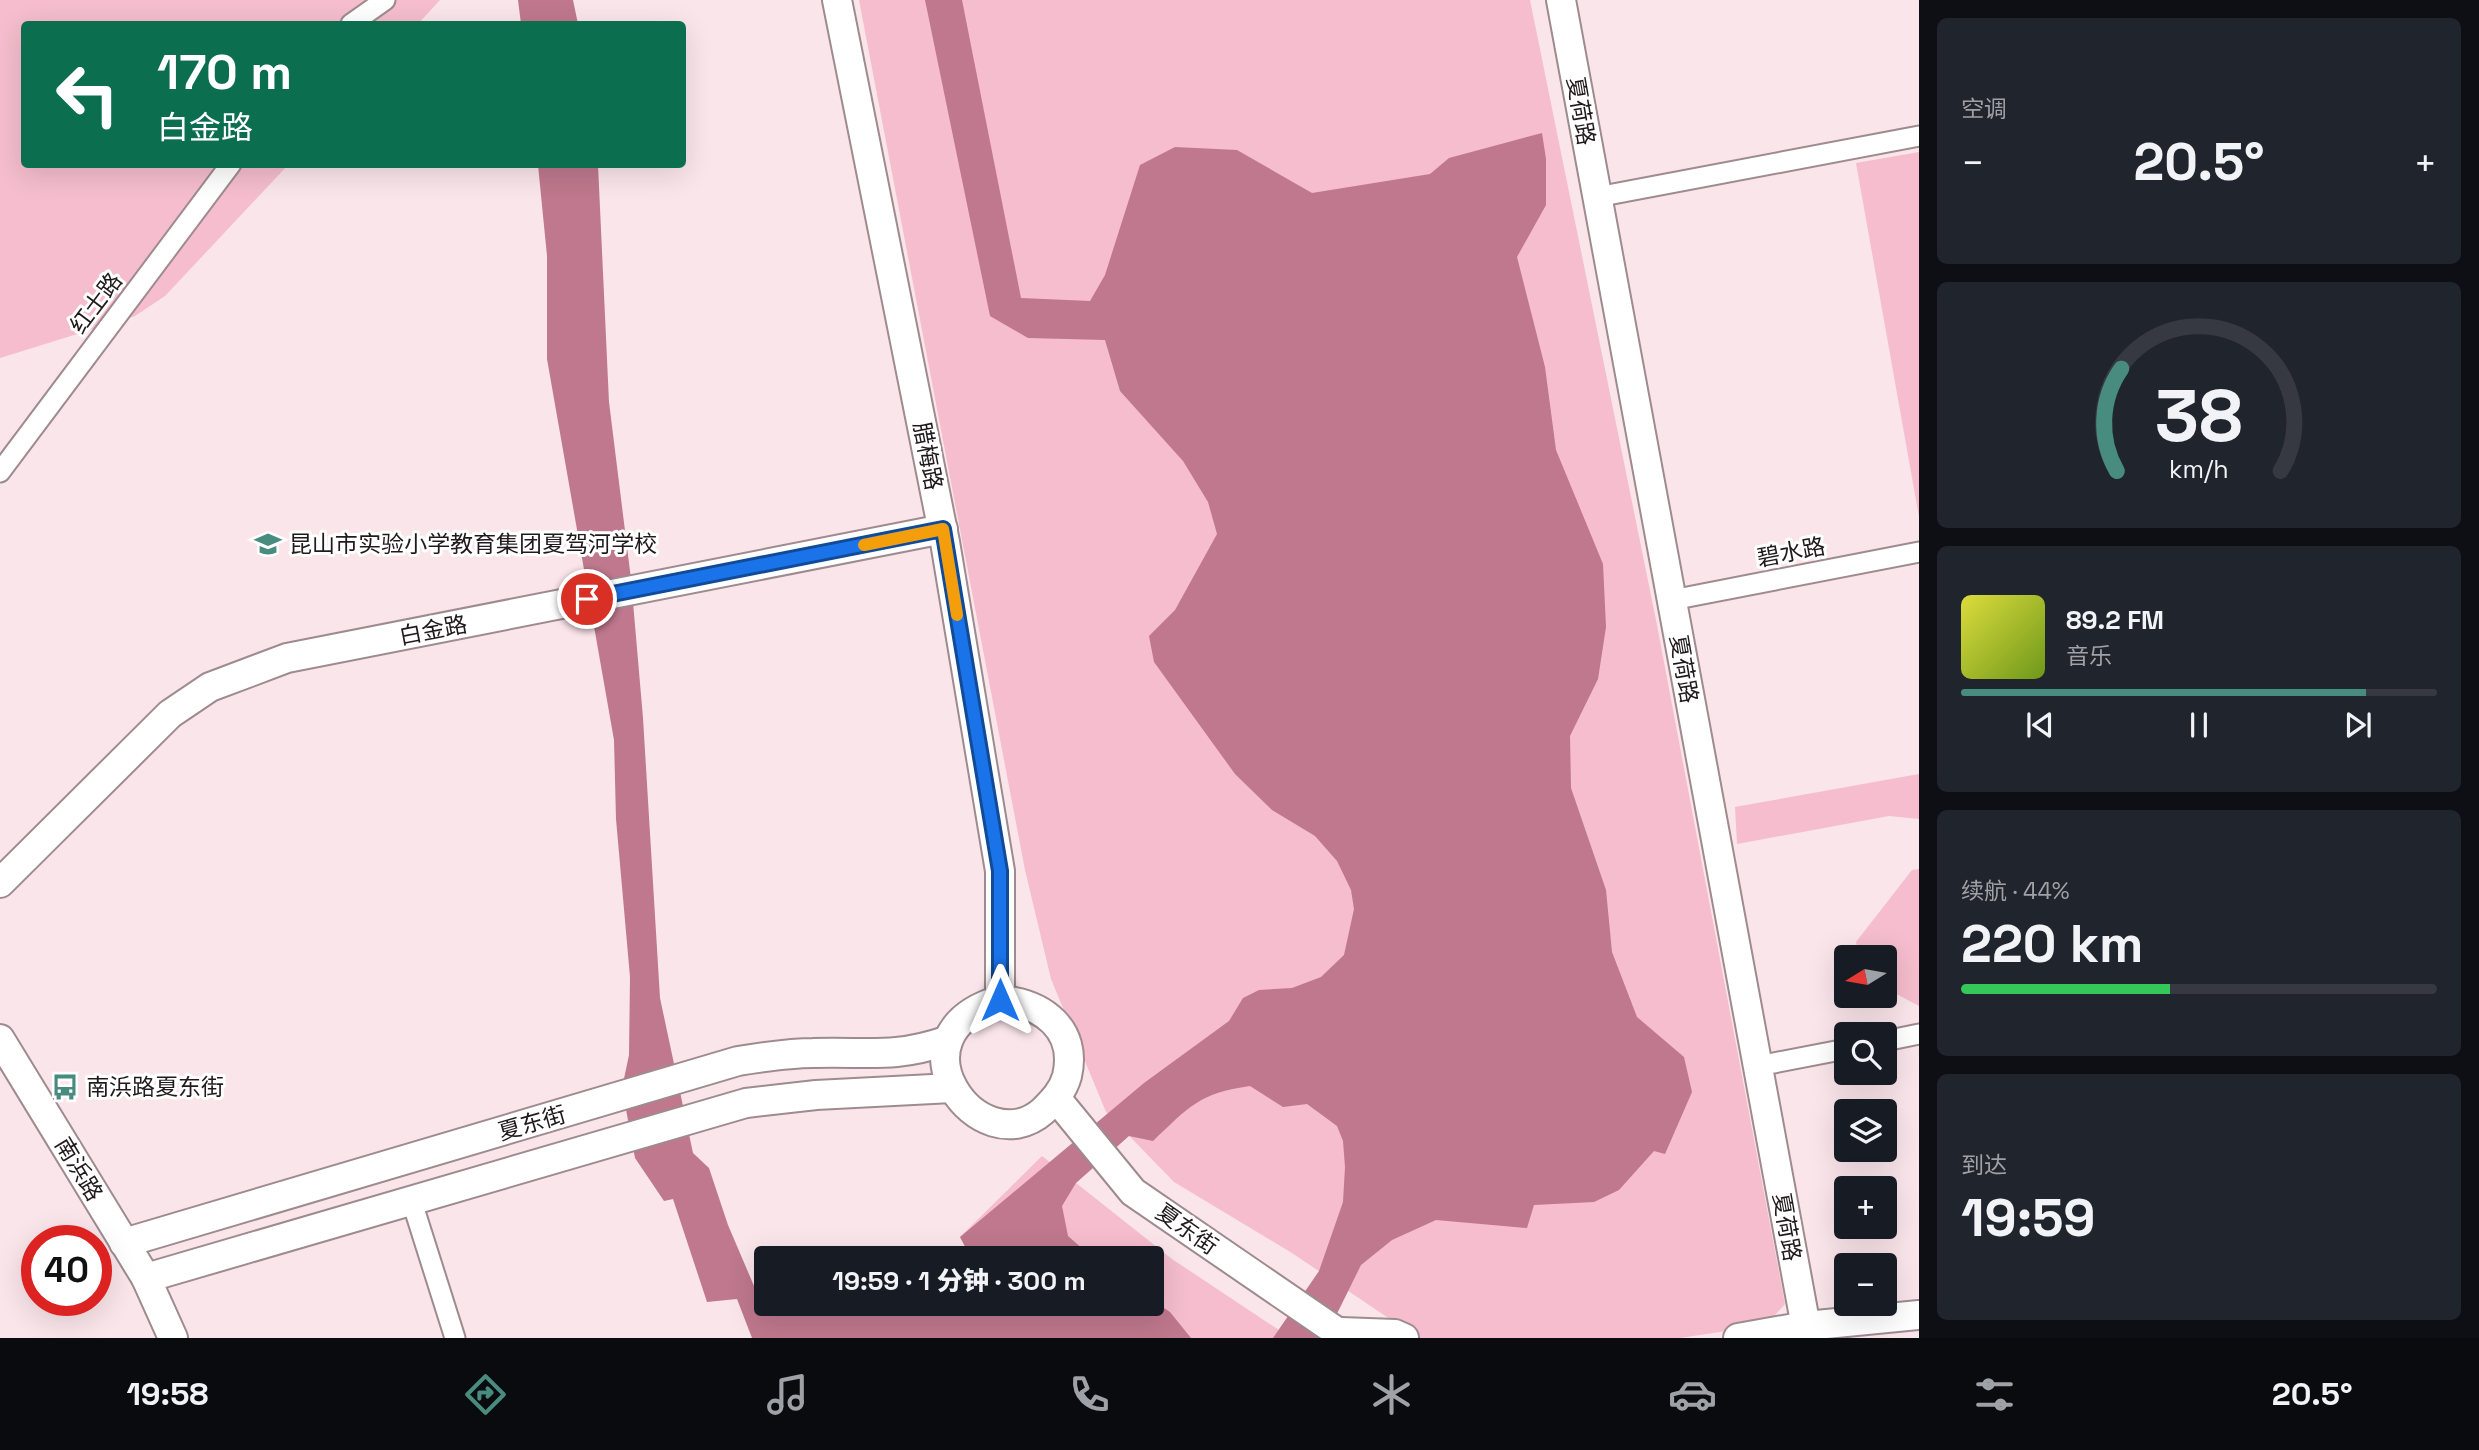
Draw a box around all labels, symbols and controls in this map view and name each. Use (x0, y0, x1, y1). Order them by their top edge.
text: 170 m (157, 41, 292, 103)
icon: left (42, 49, 133, 140)
street label: 夏荷路 (1560, 74, 1602, 148)
text: 空调 (1961, 94, 2007, 124)
text: 白金路 (157, 108, 253, 148)
text: 20.5° (2133, 129, 2265, 195)
text: − (1961, 139, 1985, 187)
text: + (2413, 139, 2437, 187)
street label: 红士路 (63, 266, 129, 340)
text: 38 (2155, 369, 2243, 462)
street label: 腊梅路 (907, 419, 949, 493)
text: km/h (2169, 453, 2229, 485)
school or university icon: 昆山市实验小学教育集团夏驾河学校 (253, 529, 283, 559)
place label: 昆山市实验小学教育集团夏驾河学校 (289, 529, 657, 559)
street label: 碧水路 (1754, 531, 1828, 573)
pin (557, 569, 617, 629)
icon: arrive (568, 580, 606, 618)
text: 89.2 FM (2066, 603, 2164, 637)
street label: 白金路 (396, 609, 470, 651)
street label: 夏荷路 (1663, 632, 1705, 706)
text: 音乐 (2066, 641, 2112, 671)
icon: previous (2021, 706, 2059, 744)
icon: pause (2180, 706, 2218, 744)
icon: next (2339, 706, 2377, 744)
text: 续航 · 44% (1961, 876, 2070, 906)
text: 220 km (1961, 911, 2143, 977)
north arrow (1834, 945, 1897, 1008)
map controls (1834, 945, 1897, 1316)
position arrow (963, 963, 1037, 1037)
button: search (1834, 1022, 1897, 1085)
bus stop icon: 南浜路夏东街 (50, 1072, 80, 1102)
place label: 南浜路夏东街 (86, 1072, 224, 1102)
street label: 夏东街 (495, 1099, 569, 1147)
button: layers (1834, 1099, 1897, 1162)
street label: 南浜路 (48, 1132, 110, 1206)
text: 到达 (1961, 1150, 2007, 1180)
button: + (1834, 1176, 1897, 1239)
text: 19:59 (1961, 1185, 2095, 1251)
street label: 夏荷路 (1766, 1190, 1808, 1264)
street label: 夏东街 (1150, 1197, 1224, 1261)
speed limit sign: 40 (21, 1225, 112, 1316)
button: − (1834, 1253, 1897, 1316)
text: 19:59 · 1 分钟 · 300 m (832, 1264, 1086, 1298)
icon: directions (461, 1370, 510, 1419)
icon: music (763, 1370, 812, 1419)
icon: phone (1065, 1370, 1114, 1419)
icon: climate (1367, 1370, 1416, 1419)
icon: car (1668, 1370, 1717, 1419)
icon: filters (1970, 1370, 2019, 1419)
text: 19:58 (126, 1374, 209, 1414)
text: 20.5° (2272, 1374, 2353, 1414)

